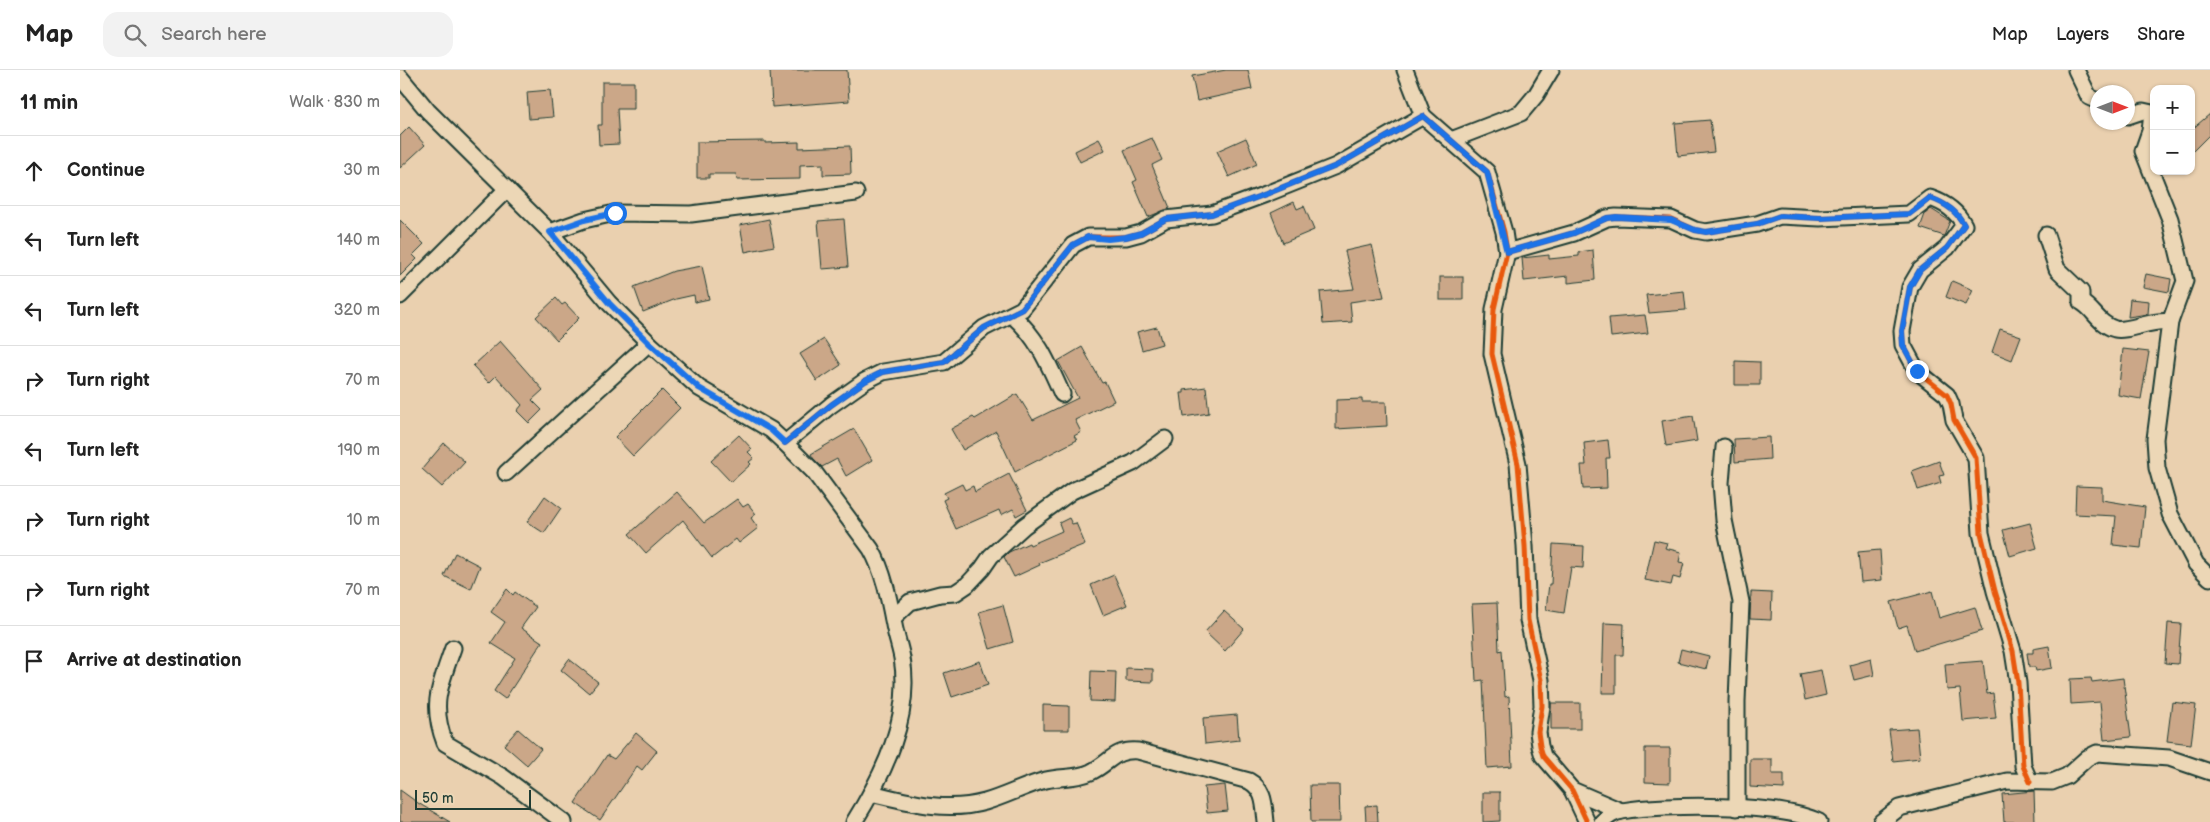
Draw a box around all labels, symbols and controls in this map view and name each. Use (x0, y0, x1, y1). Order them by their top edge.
search box (103, 12, 453, 57)
text: Map (25, 20, 73, 49)
icon: search (121, 21, 149, 49)
text: Search here (161, 23, 267, 46)
text: Map (1992, 24, 2028, 45)
text: Layers (2056, 24, 2109, 45)
text: Share (2137, 24, 2185, 45)
north arrow (2090, 85, 2135, 130)
map controls (2150, 85, 2195, 175)
button: + (2150, 85, 2195, 130)
text: 11 min (20, 90, 78, 115)
text: Walk · 830 m (289, 93, 380, 112)
button: − (2150, 130, 2195, 175)
icon: ahead (20, 157, 48, 185)
text: Continue (67, 159, 145, 182)
text: 30 m (343, 161, 380, 180)
route start (604, 202, 627, 225)
icon: left (20, 227, 48, 255)
text: Turn left (67, 229, 139, 252)
text: 140 m (337, 231, 380, 250)
icon: left (20, 297, 48, 325)
text: Turn left (67, 299, 139, 322)
text: 320 m (334, 301, 380, 320)
route end (1906, 360, 1929, 383)
icon: right (20, 367, 48, 395)
text: Turn right (67, 369, 150, 392)
text: 70 m (345, 371, 380, 390)
icon: left (20, 437, 48, 465)
text: Turn left (67, 439, 139, 462)
text: 190 m (338, 441, 380, 460)
icon: right (20, 507, 48, 535)
text: Turn right (67, 509, 150, 532)
text: 10 m (347, 511, 380, 530)
icon: right (20, 577, 48, 605)
text: Turn right (67, 579, 150, 602)
text: 70 m (345, 581, 380, 600)
icon: arrive (20, 647, 48, 675)
text: Arrive at destination (67, 649, 242, 672)
scale bar (415, 787, 531, 810)
text: 50 m (422, 790, 454, 807)

